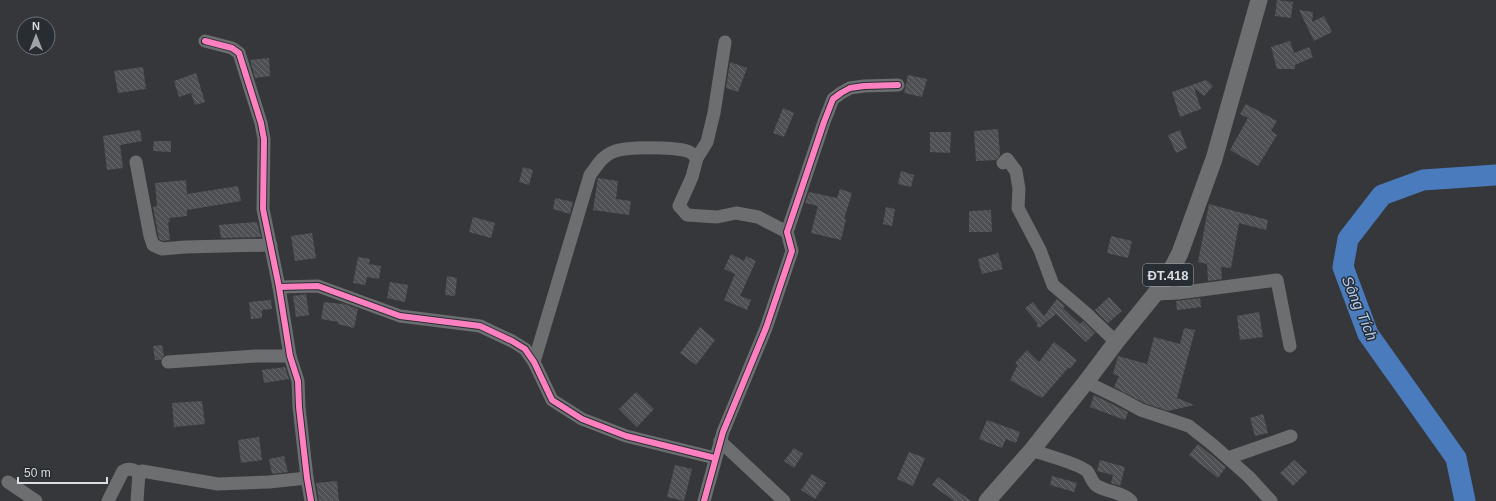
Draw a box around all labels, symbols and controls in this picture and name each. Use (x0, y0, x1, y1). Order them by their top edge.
north arrow (16, 16, 56, 56)
text: N (32, 20, 40, 32)
road number: ĐT.418 (1143, 264, 1193, 286)
water label: Sông Tích (1339, 273, 1381, 343)
scale bar (18, 459, 107, 485)
text: 50 m (24, 466, 51, 480)

